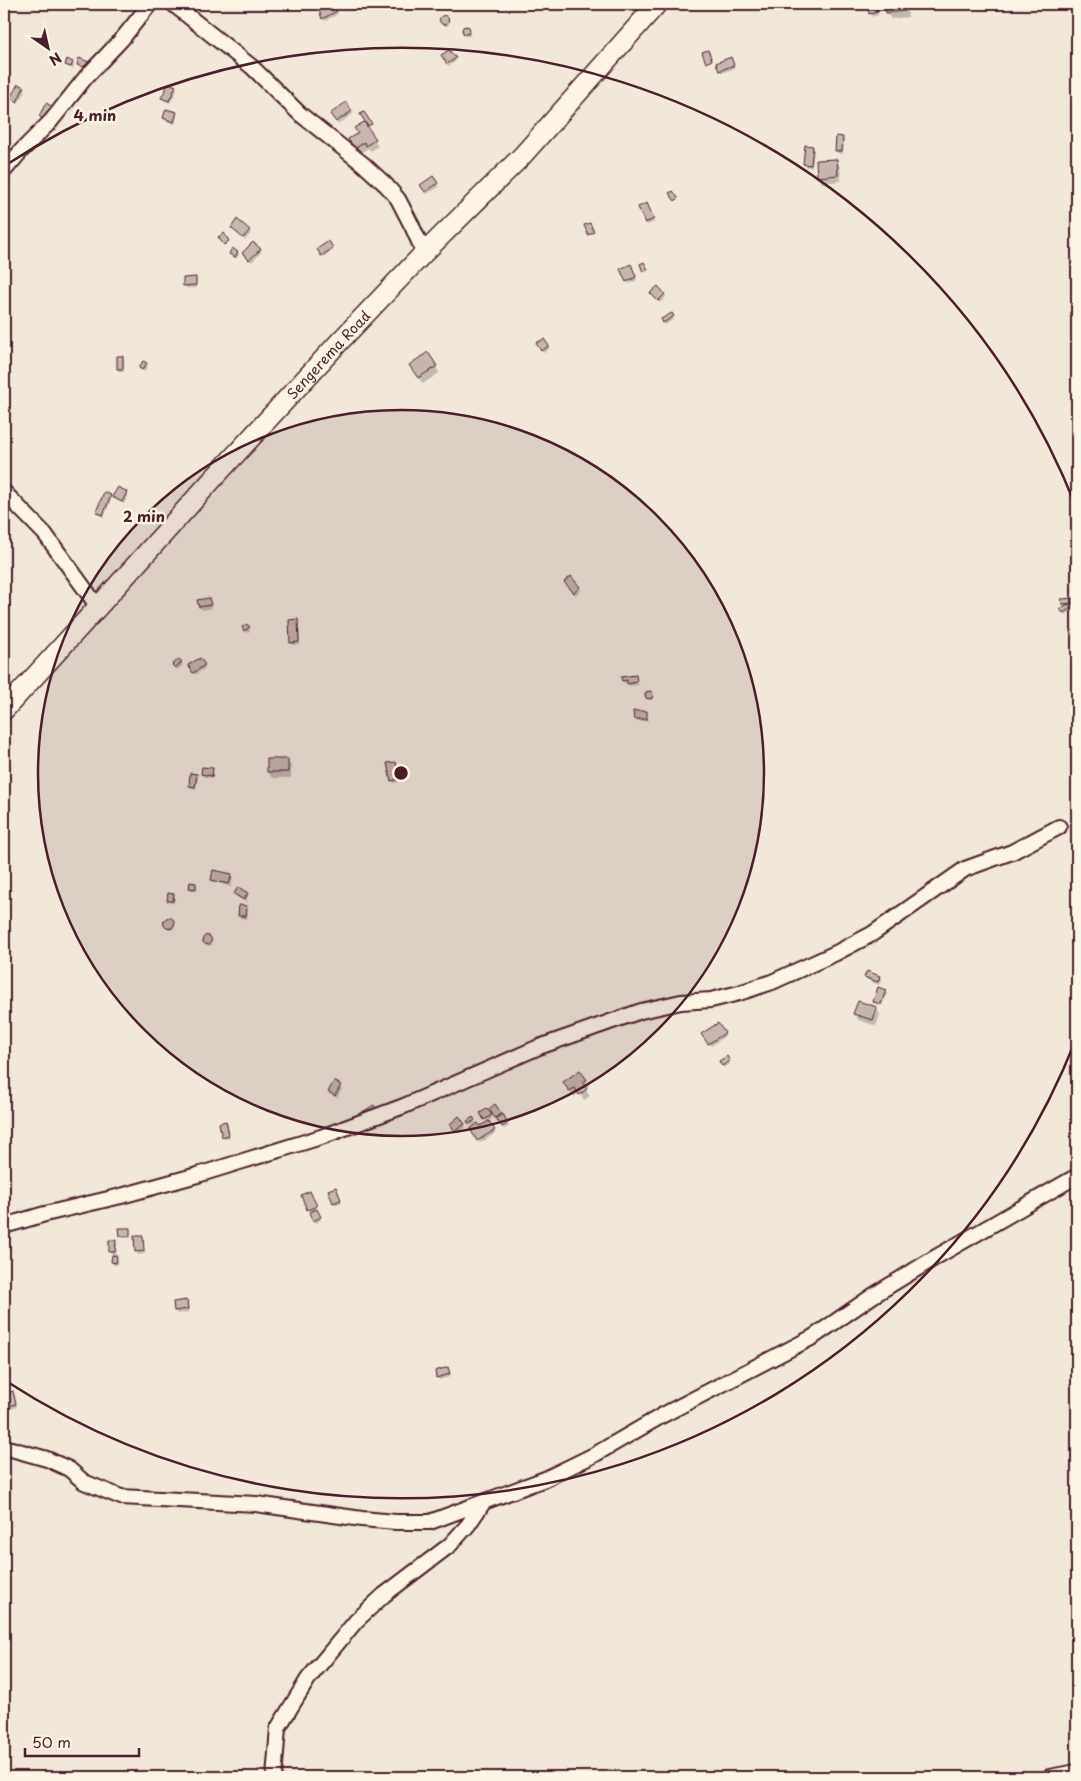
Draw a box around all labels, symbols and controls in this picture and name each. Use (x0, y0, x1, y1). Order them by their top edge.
north arrow (22, 22, 72, 72)
text: N (45, 47, 66, 71)
text: 4 min (74, 103, 116, 126)
street label: Sengerema Road (281, 305, 375, 404)
text: 2 min (123, 504, 165, 527)
centre of rings (392, 764, 410, 782)
scale bar (25, 1726, 139, 1758)
text: 50 m (32, 1730, 71, 1753)

